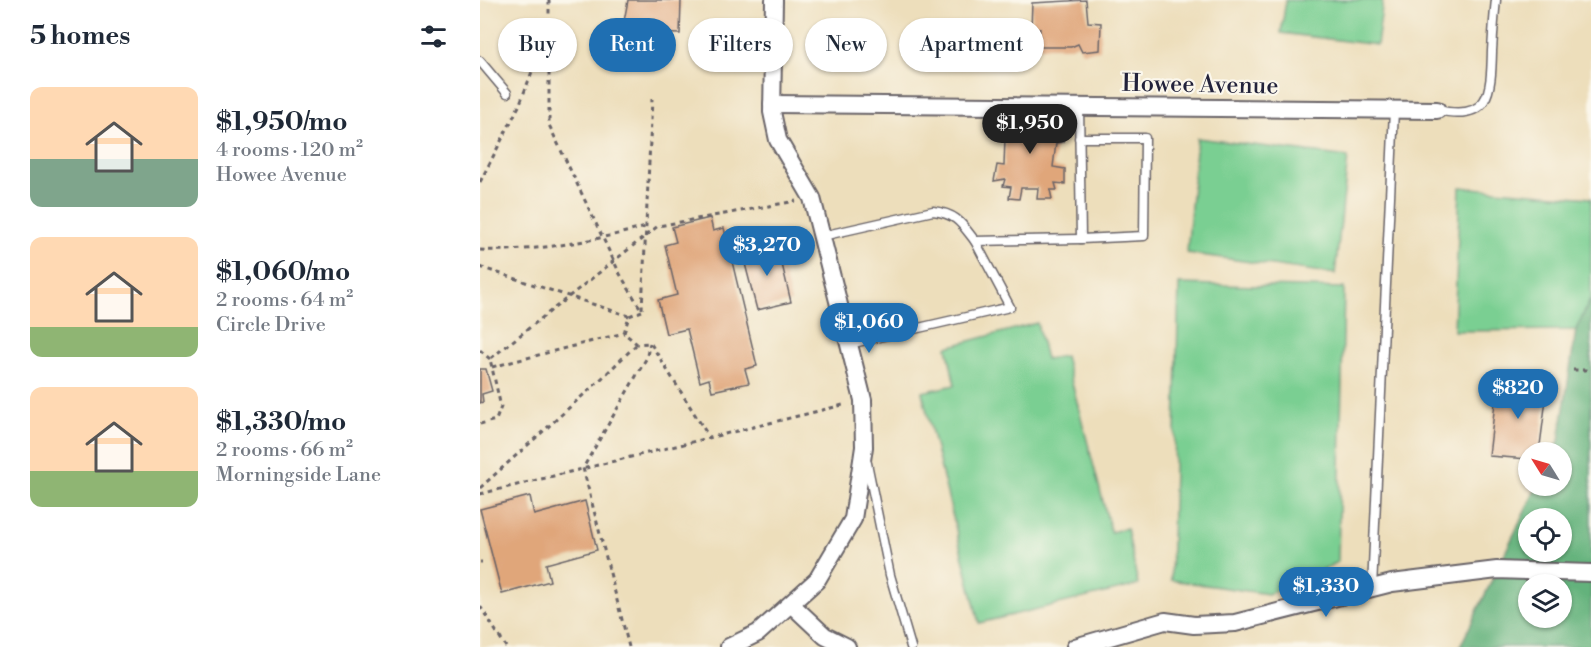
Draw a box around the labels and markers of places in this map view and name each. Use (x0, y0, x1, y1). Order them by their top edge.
pin: $1,950 (981, 104, 1079, 155)
pin: $3,270 (718, 226, 816, 277)
pin: $1,060 (820, 303, 918, 354)
pin: $820 (1482, 369, 1554, 420)
pin: $1,330 (1277, 567, 1375, 618)

